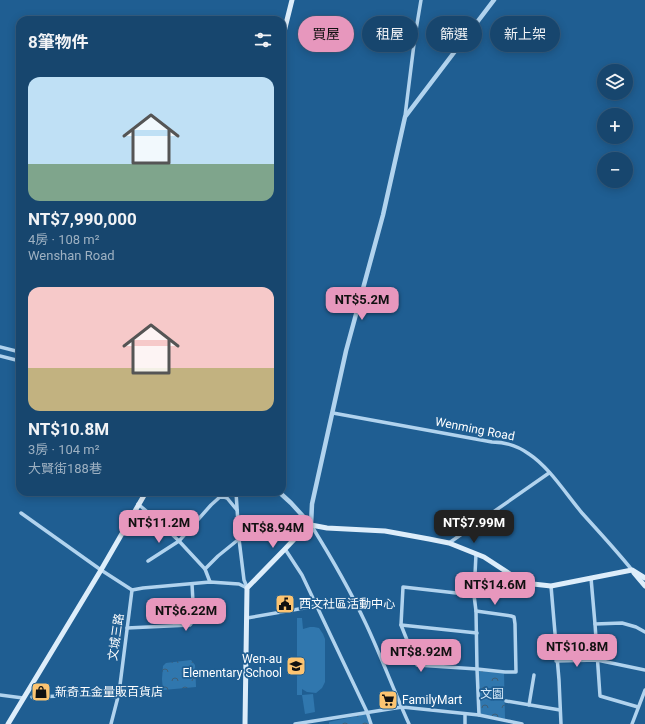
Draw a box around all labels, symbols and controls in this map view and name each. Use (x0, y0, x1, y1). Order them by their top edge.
chip: 買屋 (298, 16, 354, 52)
chip: 租屋 (362, 16, 418, 52)
chip: 篩選 (426, 16, 482, 52)
chip: 新上架 (490, 16, 560, 52)
icon: filters (252, 29, 274, 51)
text: 8筆物件 (28, 32, 89, 52)
map controls (597, 64, 633, 188)
button: layers (597, 64, 633, 100)
icon: home (115, 103, 187, 175)
button: + (597, 108, 633, 144)
button: − (597, 152, 633, 188)
text: NT$7,990,000 (28, 209, 137, 229)
text: 4房 · 108 m² (28, 232, 99, 247)
text: Wenshan Road (28, 248, 115, 263)
pin: NT$5.2M (325, 287, 399, 321)
text: NT$5.2M (335, 292, 389, 307)
icon: home (115, 313, 187, 385)
street label: Wenming Road (434, 414, 516, 444)
text: NT$10.8M (28, 419, 109, 439)
text: 3房 · 104 m² (28, 442, 99, 457)
text: 大賢街188巷 (28, 461, 102, 476)
pin: NT$11.2M (118, 510, 200, 544)
pin: NT$7.99M (433, 510, 515, 544)
text: NT$11.2M (128, 515, 190, 530)
pin: NT$8.94M (232, 515, 314, 549)
text: NT$7.99M (443, 515, 505, 530)
text: NT$8.94M (242, 520, 304, 535)
pin: NT$14.6M (454, 572, 536, 606)
text: NT$14.6M (464, 577, 526, 592)
public building icon: 西文社區活動中心 (274, 593, 296, 615)
place label: 西文社區活動中心 (299, 597, 395, 611)
pin: NT$6.22M (145, 598, 227, 632)
text: NT$6.22M (155, 603, 217, 618)
street label: 文城三路 (106, 612, 126, 662)
pin: NT$10.8M (536, 634, 618, 668)
pin: NT$8.92M (380, 639, 462, 673)
text: NT$10.8M (546, 639, 608, 654)
text: NT$8.92M (390, 644, 452, 659)
place label: Wen-au Elementary School (182, 652, 282, 680)
school or university icon: Wen-au Elementary School (285, 655, 307, 677)
shop icon: 新奇五金量販百貨店 (30, 681, 52, 703)
place label: 新奇五金量販百貨店 (55, 685, 163, 699)
park label: 文園 (480, 687, 504, 701)
supermarket icon: FamilyMart (377, 689, 399, 711)
place label: FamilyMart (402, 693, 462, 707)

